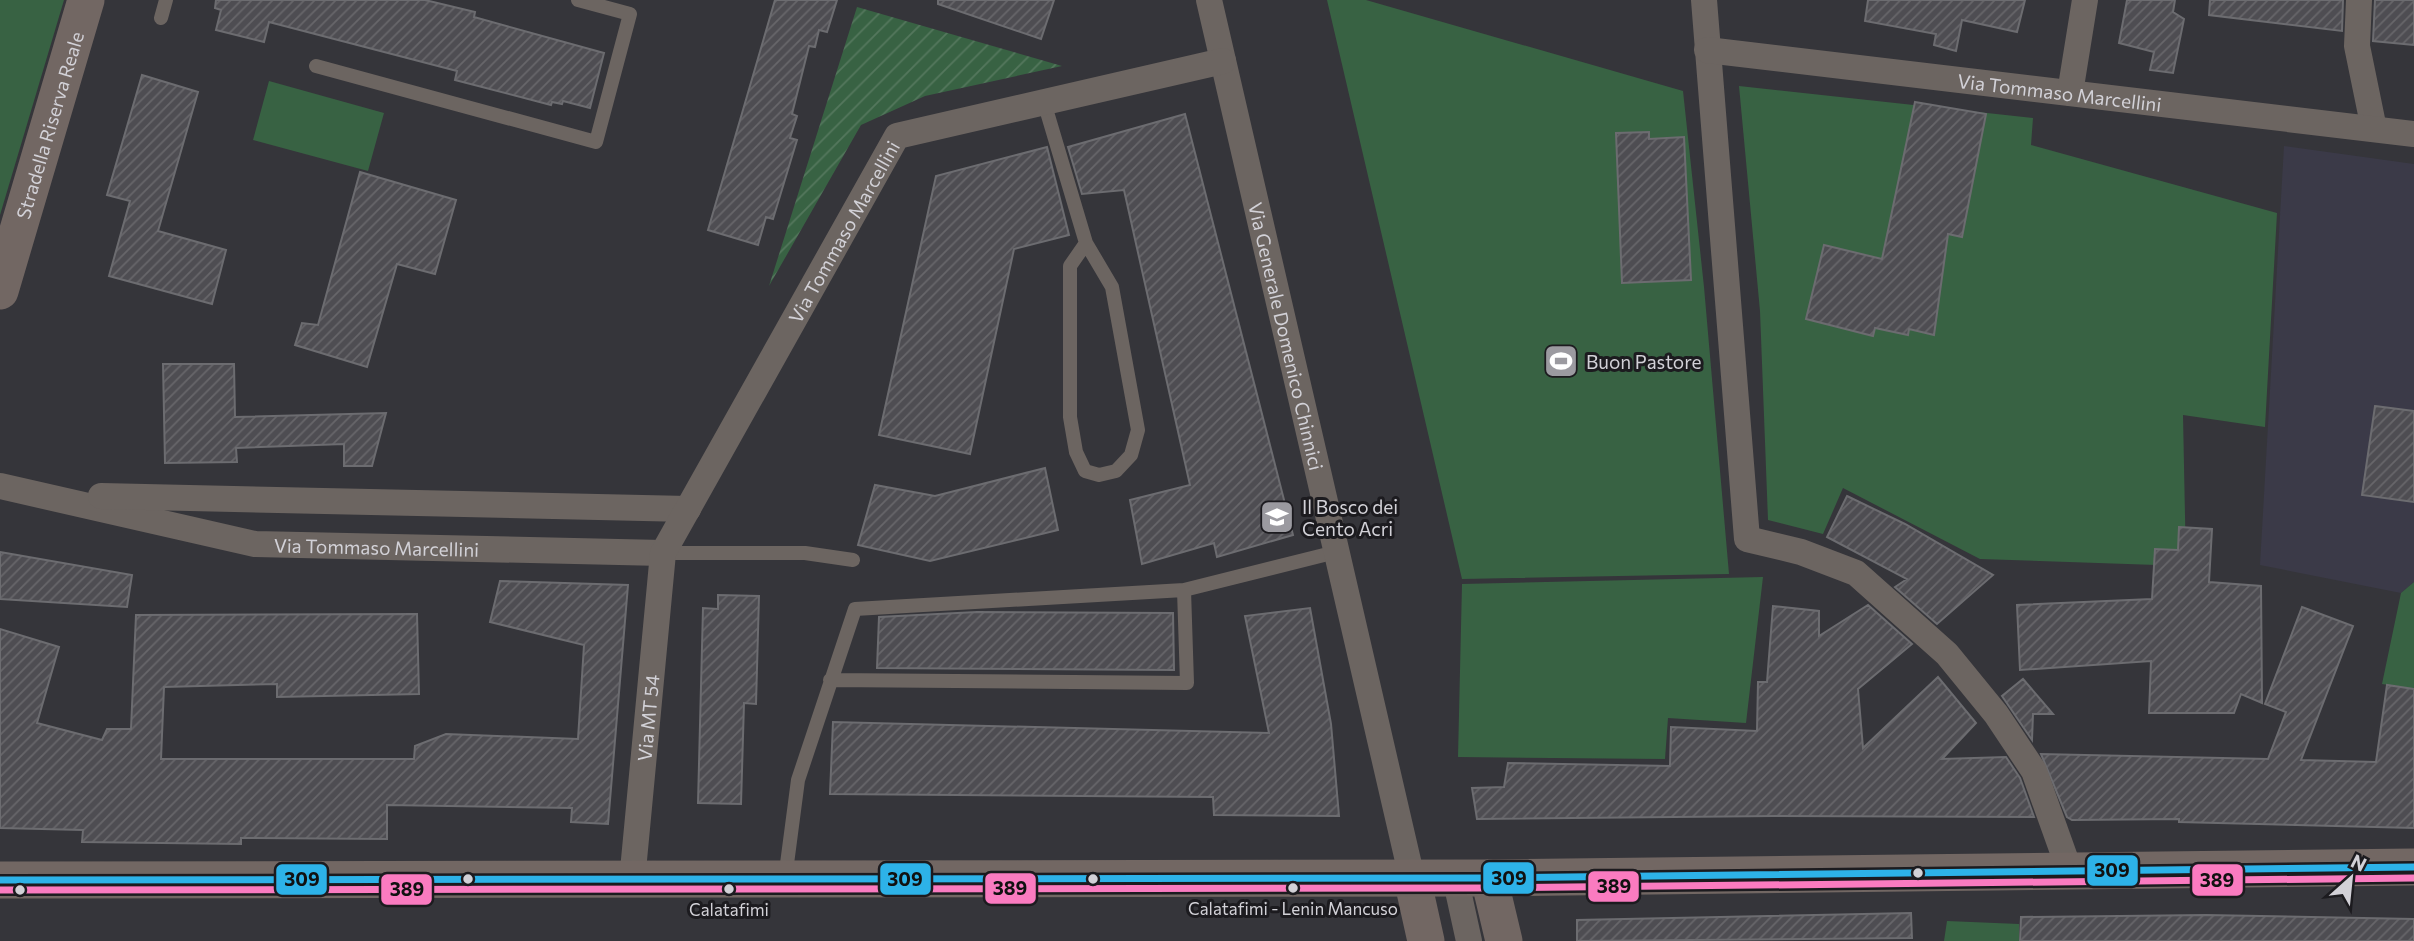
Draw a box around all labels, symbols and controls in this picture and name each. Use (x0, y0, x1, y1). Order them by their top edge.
street label: Stradella Riserva Reale (10, 29, 88, 222)
street label: Via Tommaso Marcellini (1956, 68, 2163, 115)
street label: Via Tommaso Marcellini (783, 136, 904, 327)
street label: Via Generale Domenico Chinnici (1245, 200, 1329, 472)
sports icon: Buon Pastore (1542, 342, 1580, 380)
place label: Buon Pastore (1586, 350, 1702, 373)
place label: Il Bosco dei Cento Acri (1302, 495, 1398, 540)
school or university icon: Il Bosco dei Cento Acri (1258, 498, 1296, 536)
street label: Via Tommaso Marcellini (274, 533, 479, 560)
street label: Via MT 54 (632, 673, 663, 762)
north arrow (2316, 843, 2386, 913)
text: N (2347, 849, 2371, 876)
line badge: 309 (2086, 854, 2139, 887)
text: 309 (2094, 858, 2130, 881)
line badge: 309 (1482, 861, 1535, 895)
line badge: 309 (879, 862, 932, 896)
line badge: 309 (275, 863, 328, 896)
line badge: 389 (2191, 863, 2244, 897)
text: 309 (1491, 866, 1527, 889)
unlabelled marker (1911, 866, 1925, 880)
text: 309 (284, 867, 320, 890)
text: 309 (887, 867, 923, 890)
text: 389 (2200, 868, 2234, 891)
line badge: 389 (1587, 870, 1640, 903)
unlabelled marker (461, 872, 475, 886)
line badge: 389 (984, 872, 1037, 905)
unlabelled marker (1086, 872, 1100, 886)
line badge: 389 (380, 873, 433, 906)
text: 389 (1597, 874, 1631, 897)
text: 389 (993, 876, 1027, 899)
text: 389 (390, 877, 424, 900)
marker: Calatafimi - Lenin Mancuso (1286, 881, 1300, 895)
marker: Calatafimi (722, 882, 736, 896)
unlabelled marker (13, 883, 27, 897)
place label: Calatafimi - Lenin Mancuso (1188, 898, 1398, 919)
place label: Calatafimi (689, 899, 769, 920)

